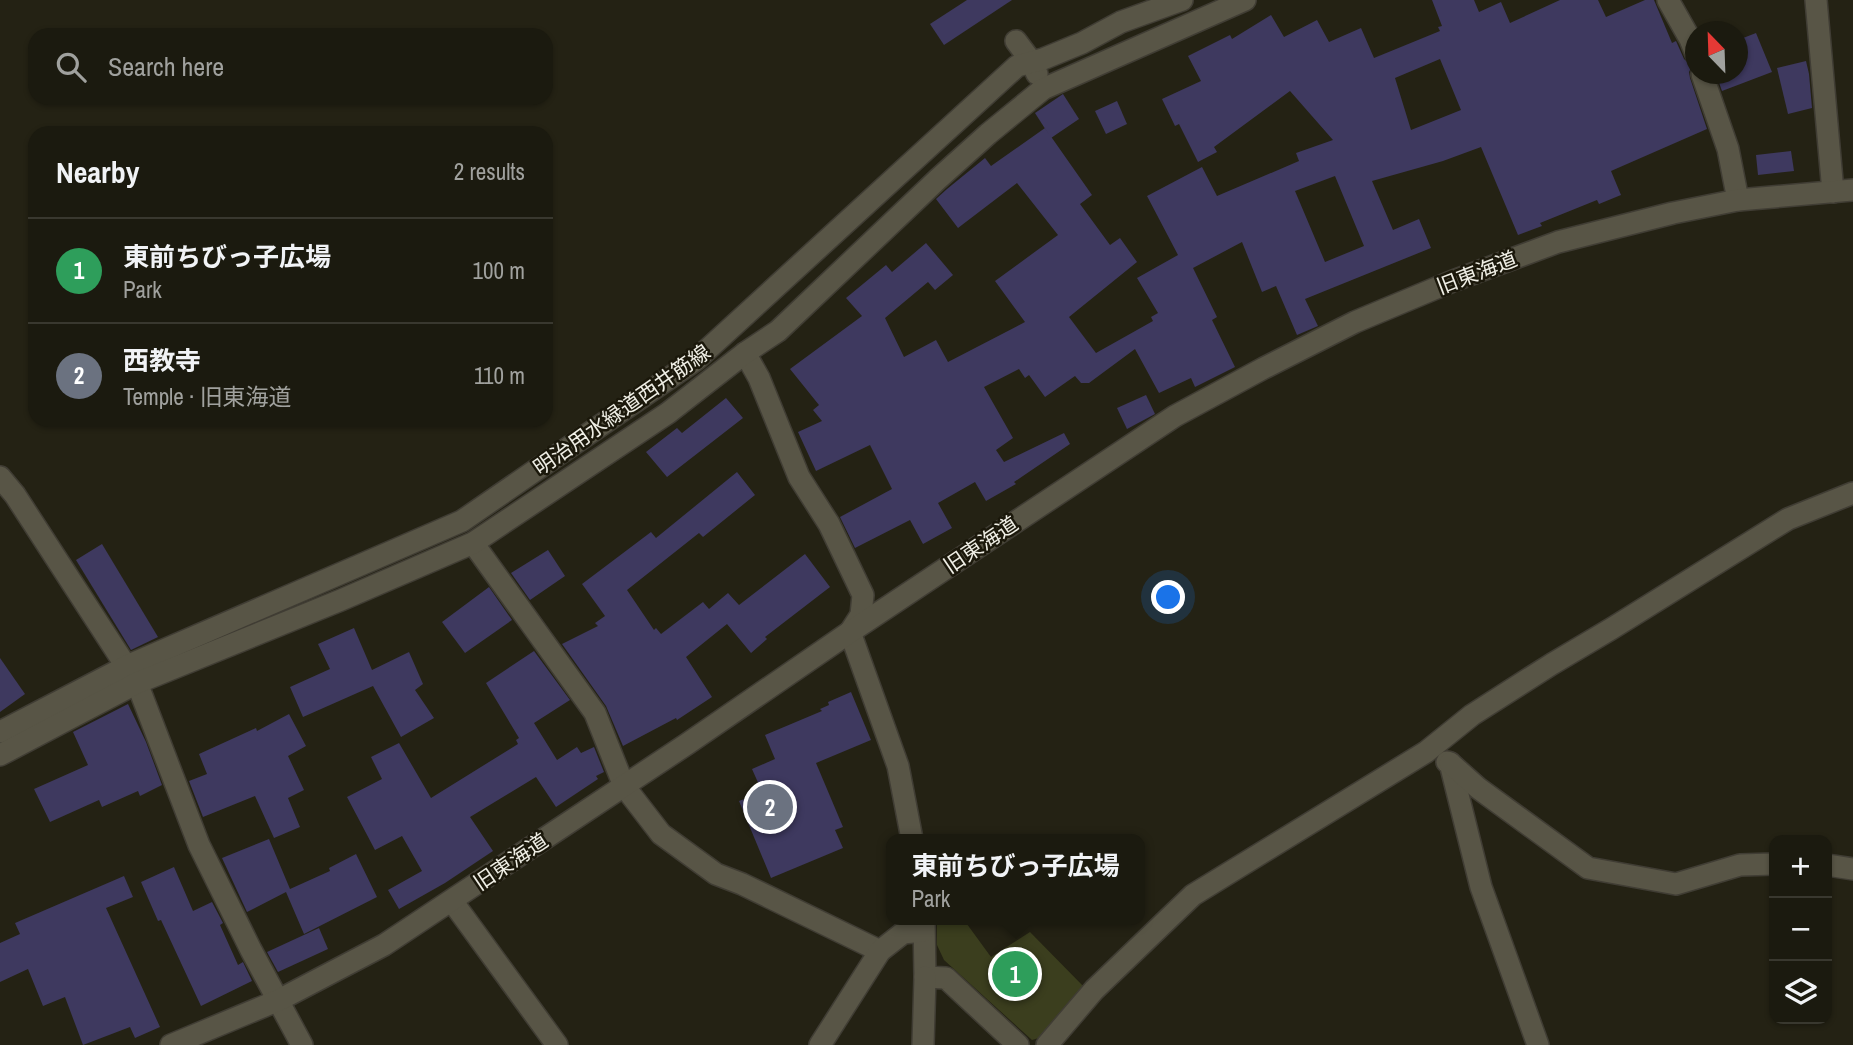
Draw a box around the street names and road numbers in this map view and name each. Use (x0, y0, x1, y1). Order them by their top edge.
street label: 旧東海道 (1432, 244, 1521, 301)
street label: 明治用水緑道西井筋線 (527, 337, 716, 482)
street label: 旧東海道 (938, 509, 1024, 580)
street label: 旧東海道 (468, 826, 554, 897)

